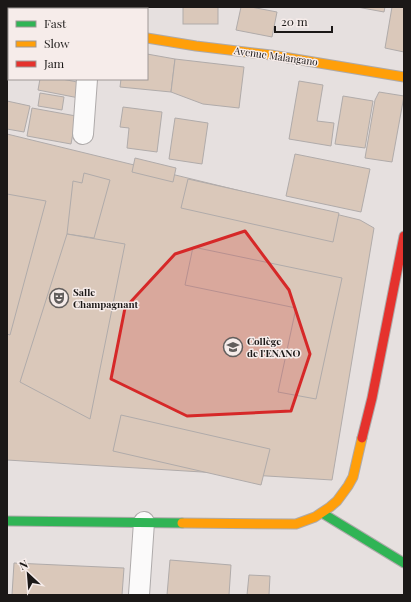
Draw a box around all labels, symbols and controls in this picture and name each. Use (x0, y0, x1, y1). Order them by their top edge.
legend (8, 8, 148, 80)
scale bar (275, 8, 332, 34)
text: 20 m (281, 13, 308, 29)
text: Fast (44, 15, 67, 31)
text: Slow (44, 35, 70, 51)
street label: Avenue Malangano (232, 43, 319, 69)
text: Jam (43, 55, 65, 71)
place label: Salle Champagnant (73, 285, 139, 311)
theatre icon: Salle Champagnant (48, 287, 70, 309)
place label: Collège de l'ENANO (247, 334, 300, 360)
school or university icon: Collège de l'ENANO (222, 336, 244, 358)
north arrow (8, 554, 48, 594)
text: N (17, 556, 30, 573)

